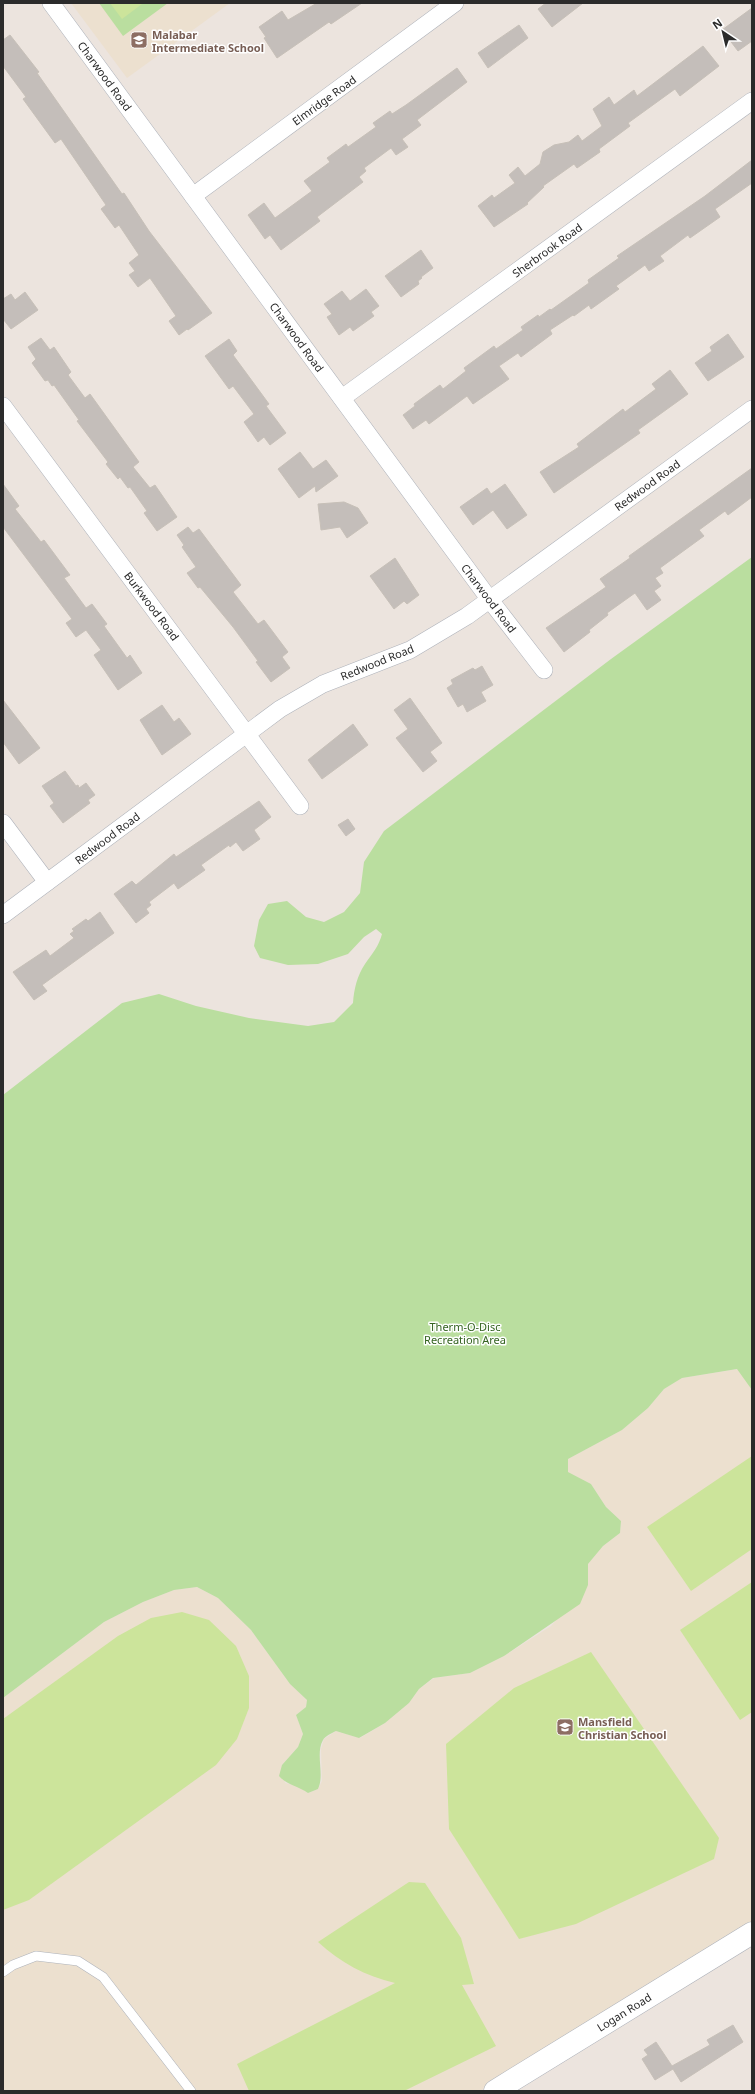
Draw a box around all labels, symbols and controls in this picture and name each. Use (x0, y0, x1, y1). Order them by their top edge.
north arrow (703, 12, 743, 52)
text: N (709, 15, 725, 32)
place label: Malabar Intermediate School (152, 27, 264, 55)
school or university icon: Malabar Intermediate School (129, 30, 149, 50)
street label: Charwood Road (75, 38, 135, 114)
street label: Elmridge Road (289, 72, 359, 128)
street label: Sherbrook Road (509, 219, 585, 281)
street label: Charwood Road (267, 299, 327, 375)
street label: Redwood Road (611, 456, 683, 514)
street label: Charwood Road (458, 561, 520, 635)
street label: Burkwood Road (121, 569, 183, 643)
street label: Redwood Road (338, 640, 416, 684)
street label: Redwood Road (71, 809, 143, 867)
park label: Therm-O-Disc Recreation Area (424, 1319, 506, 1347)
place label: Mansfield Christian School (578, 1714, 667, 1742)
school or university icon: Mansfield Christian School (555, 1717, 575, 1737)
street label: Logan Road (594, 1989, 654, 2035)

